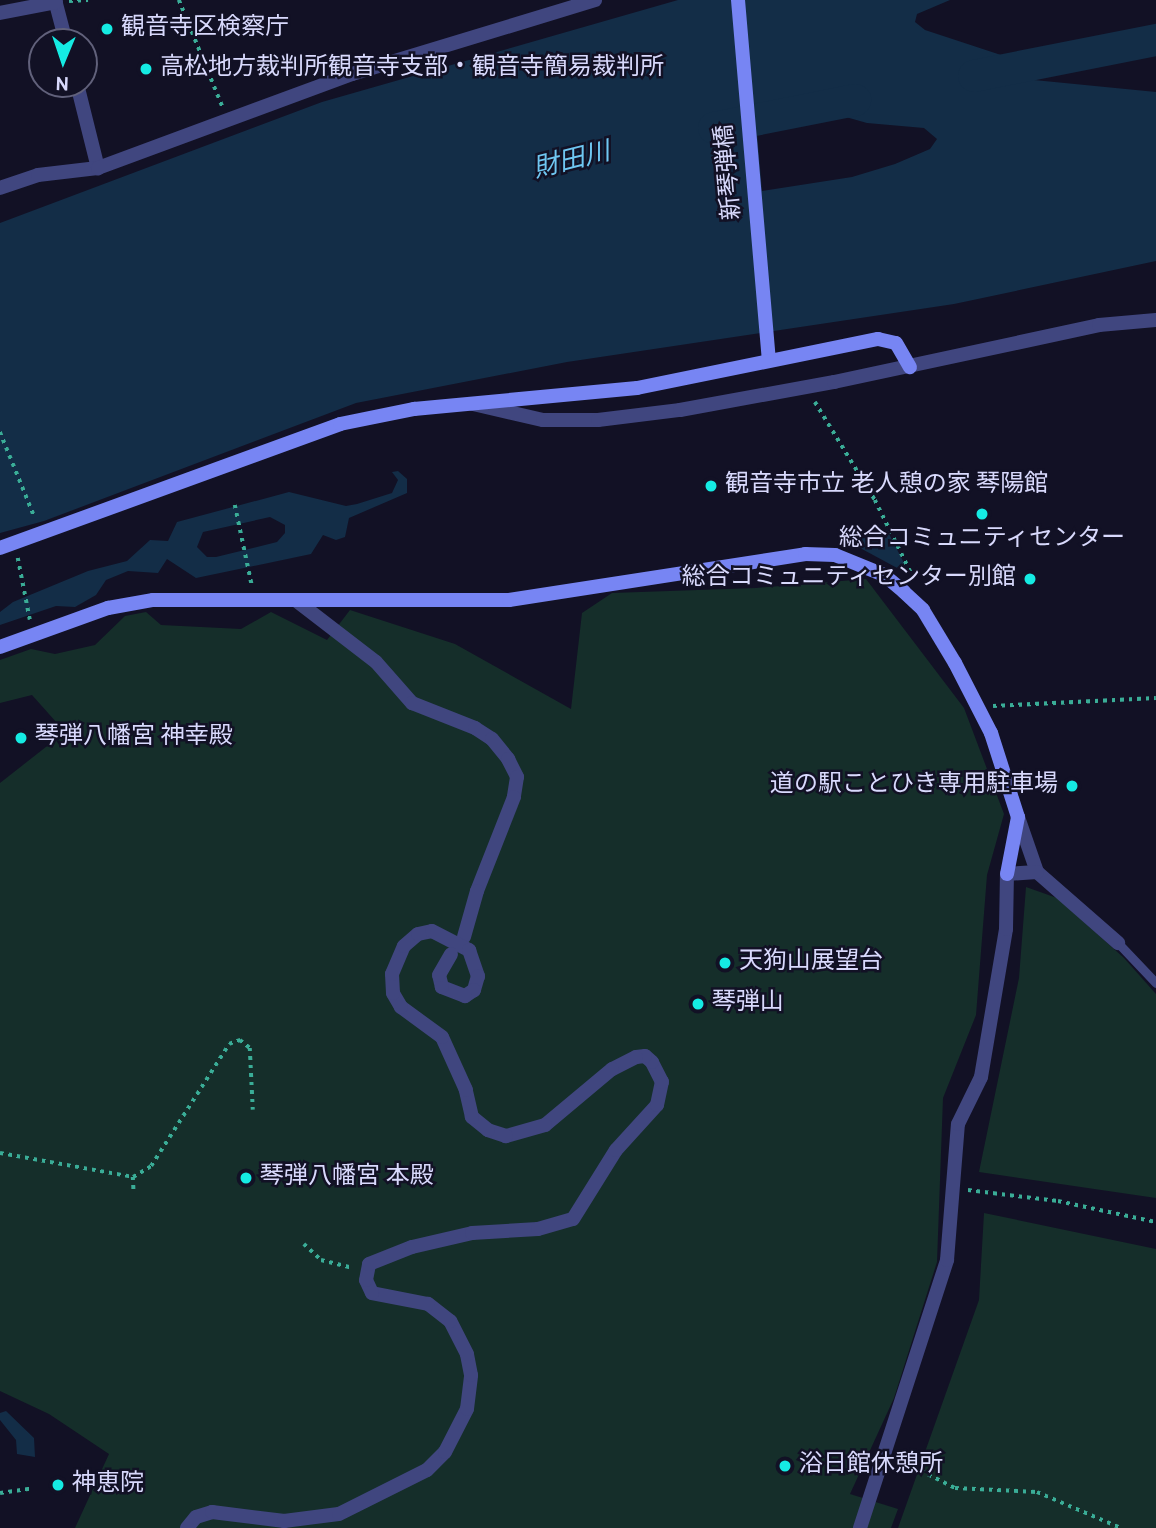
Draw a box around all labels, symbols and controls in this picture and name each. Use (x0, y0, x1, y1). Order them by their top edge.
place label: 観音寺区検察庁 (121, 15, 289, 43)
marker: 観音寺区検察庁 (99, 21, 115, 37)
north arrow (28, 28, 98, 98)
place label: 高松地方裁判所観音寺支部・観音寺簡易裁判所 (160, 55, 664, 83)
marker: 高松地方裁判所観音寺支部・観音寺簡易裁判所 (138, 61, 154, 77)
text: N (55, 70, 70, 94)
street label: 新琴弾橋 (711, 123, 749, 221)
water label: 財田川 (530, 137, 614, 187)
place label: 観音寺市立 老人憩の家 琴陽館 (725, 472, 1048, 500)
marker: 観音寺市立 老人憩の家 琴陽館 (703, 478, 719, 494)
marker: 総合コミュニティセンター (974, 506, 990, 522)
place label: 総合コミュニティセンター (838, 526, 1126, 554)
place label: 総合コミュニティセンター別館 (680, 565, 1016, 593)
marker: 総合コミュニティセンター別館 (1022, 571, 1038, 587)
place label: 琴弾八幡宮 神幸殿 (35, 724, 233, 752)
marker: 琴弾八幡宮 神幸殿 (13, 730, 29, 746)
place label: 道の駅ことひき専用駐車場 (770, 772, 1058, 800)
marker: 道の駅ことひき専用駐車場 (1064, 778, 1080, 794)
place label: 天狗山展望台 (739, 949, 883, 977)
marker: 天狗山展望台 (717, 955, 733, 971)
place label: 琴弾山 (712, 990, 784, 1018)
marker: 琴弾山 (690, 996, 706, 1012)
place label: 琴弾八幡宮 本殿 (260, 1164, 434, 1192)
marker: 琴弾八幡宮 本殿 (238, 1170, 254, 1186)
place label: 浴日館休憩所 (799, 1452, 943, 1480)
marker: 浴日館休憩所 (777, 1458, 793, 1474)
place label: 神恵院 (72, 1471, 144, 1499)
marker: 神恵院 (50, 1477, 66, 1493)

